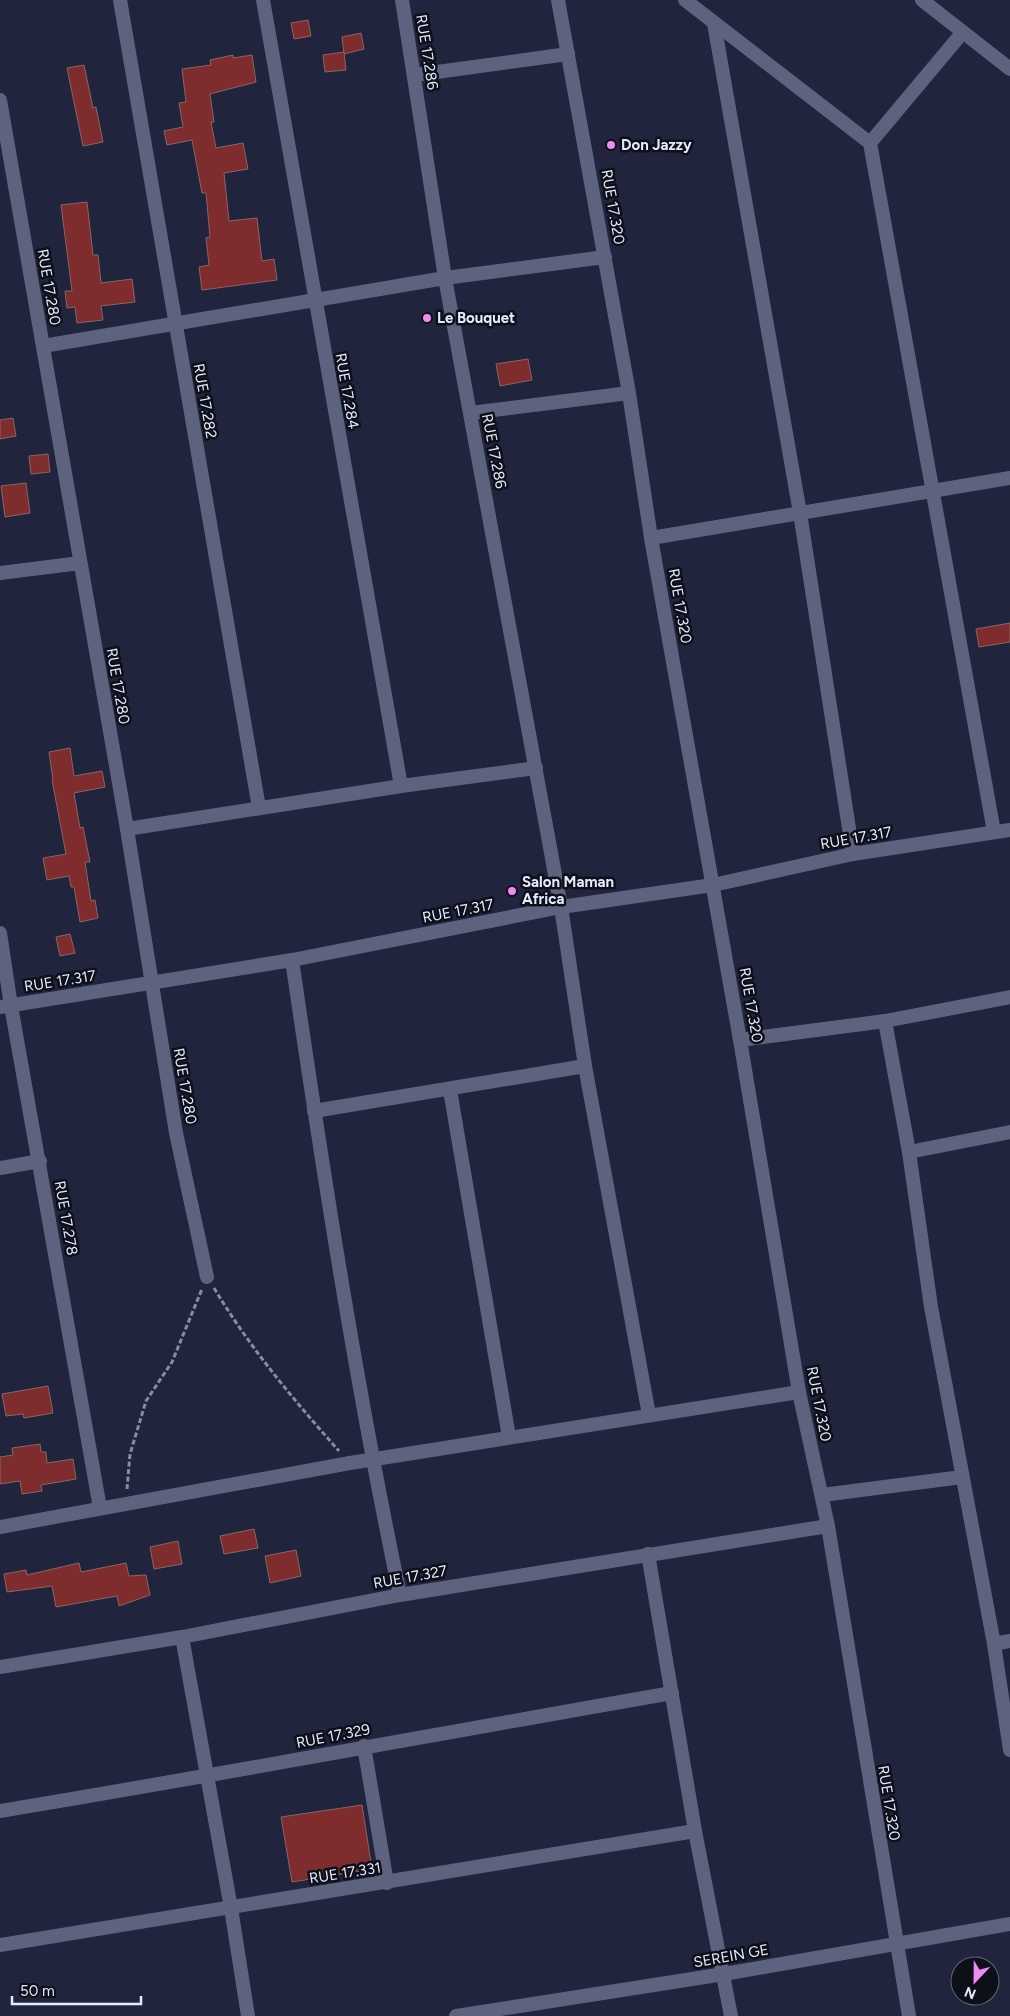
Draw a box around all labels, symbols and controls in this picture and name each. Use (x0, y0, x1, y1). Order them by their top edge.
street label: RUE 17.286 (412, 13, 442, 91)
place label: Don Jazzy (621, 136, 692, 154)
marker: Don Jazzy (605, 139, 617, 151)
street label: RUE 17.320 (598, 168, 628, 246)
street label: RUE 17.280 (33, 247, 65, 327)
place label: Le Bouquet (437, 309, 515, 327)
marker: Le Bouquet (421, 312, 433, 324)
street label: RUE 17.284 (331, 352, 363, 430)
street label: RUE 17.282 (190, 362, 220, 440)
street label: RUE 17.286 (478, 412, 510, 491)
street label: RUE 17.320 (665, 567, 695, 645)
street label: RUE 17.280 (102, 646, 134, 726)
street label: RUE 17.317 (819, 823, 893, 853)
place label: Salon Maman Africa (522, 873, 614, 908)
marker: Salon Maman Africa (506, 885, 518, 897)
street label: RUE 17.317 (421, 895, 495, 927)
street label: RUE 17.317 (23, 966, 97, 996)
street label: RUE 17.320 (736, 966, 766, 1044)
street label: RUE 17.280 (169, 1046, 201, 1126)
street label: RUE 17.278 (51, 1179, 81, 1257)
street label: RUE 17.320 (803, 1365, 835, 1443)
street label: RUE 17.327 (372, 1562, 448, 1592)
street label: RUE 17.329 (294, 1720, 372, 1752)
street label: RUE 17.320 (874, 1764, 904, 1842)
street label: RUE 17.331 (308, 1858, 382, 1888)
street label: SEREIN GE (692, 1941, 770, 1971)
north arrow (950, 1956, 1000, 2006)
scale bar (12, 1974, 141, 2006)
text: 50 m (20, 1982, 55, 2000)
text: N (962, 1983, 979, 2002)

